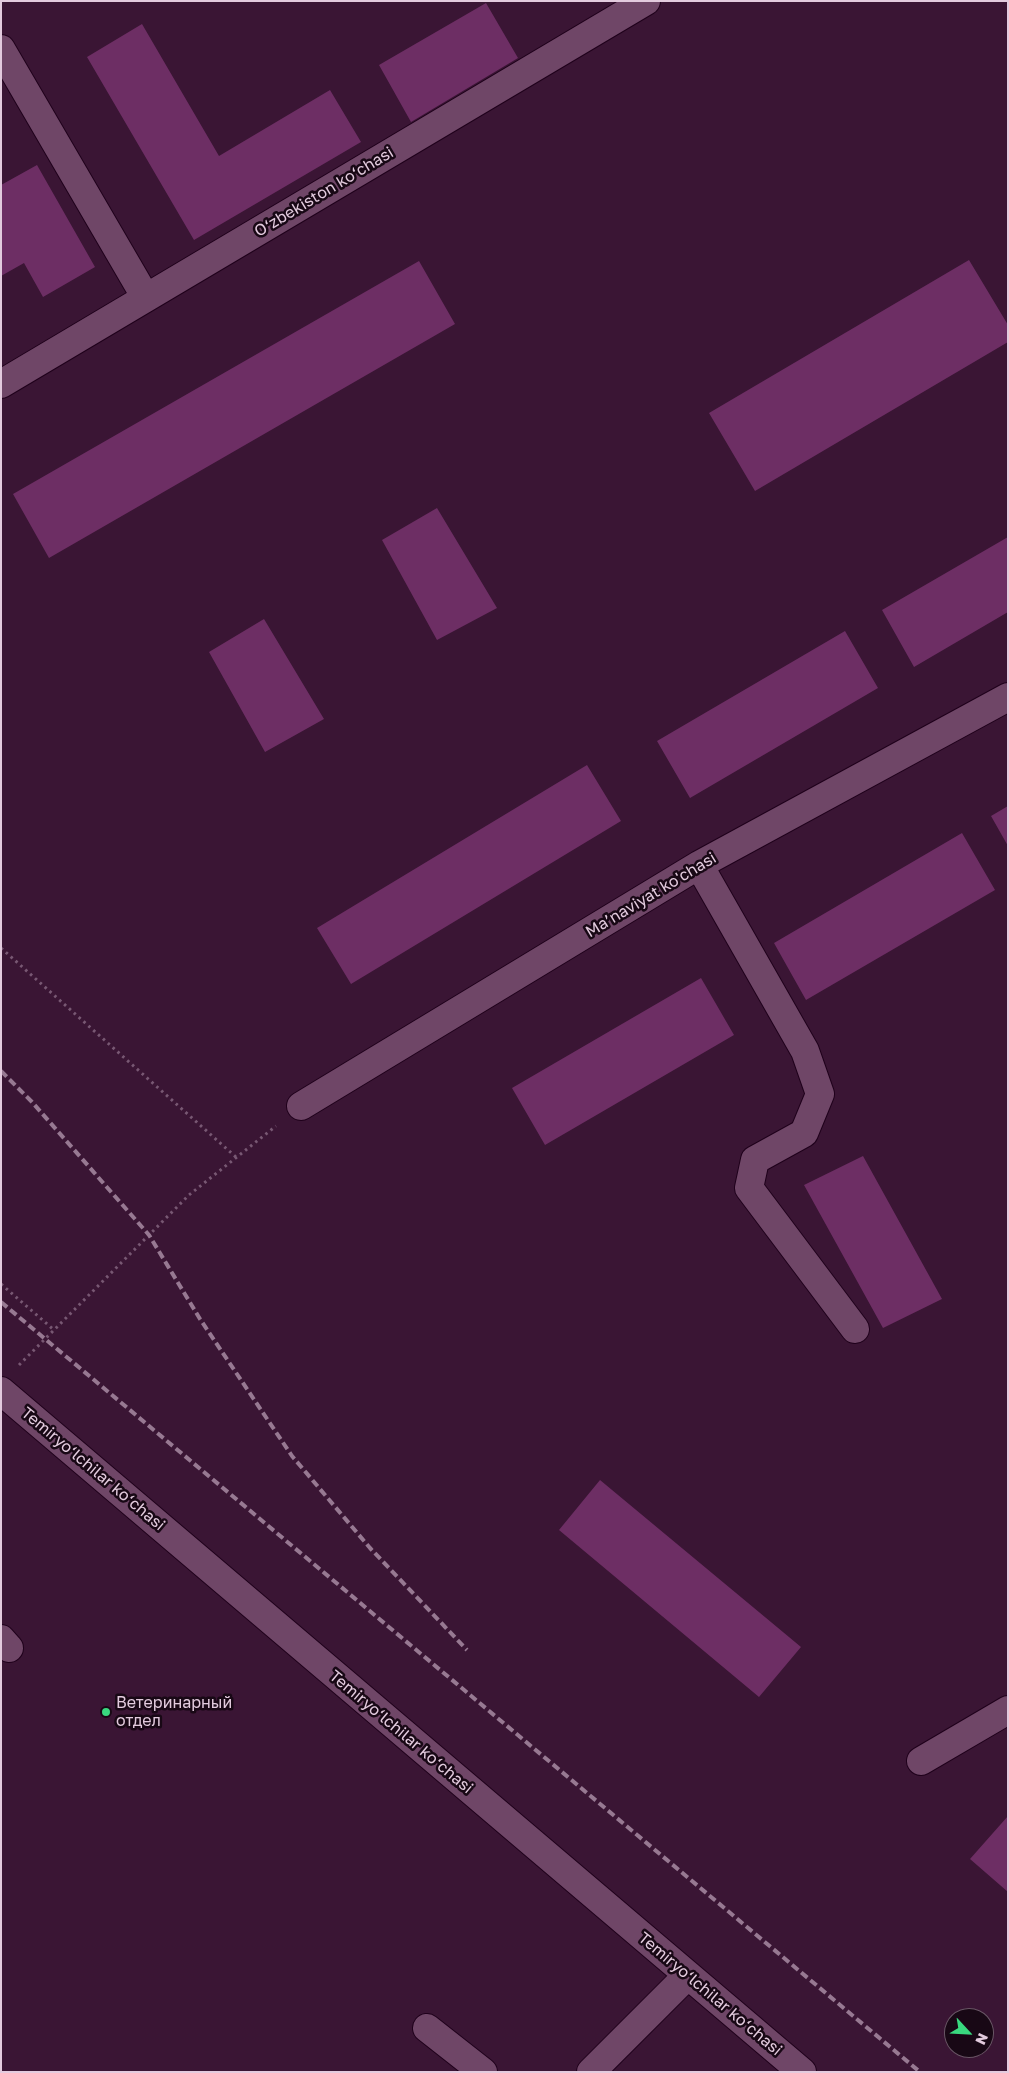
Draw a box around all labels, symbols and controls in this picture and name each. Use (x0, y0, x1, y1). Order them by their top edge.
street label: O‘zbekiston ko‘chasi (251, 143, 397, 241)
street label: Ma’naviyat ko'chasi (582, 848, 720, 942)
street label: Temiryo‘lchilar ko‘chasi (17, 1403, 169, 1535)
street label: Temiryo‘lchilar ko‘chasi (325, 1666, 477, 1798)
place label: Ветеринарный отдел (116, 1693, 232, 1731)
marker: Ветеринарный отдел (100, 1706, 112, 1718)
street label: Temiryo‘lchilar ko‘chasi (634, 1928, 786, 2060)
north arrow (944, 2008, 994, 2058)
text: N (972, 2031, 992, 2048)

